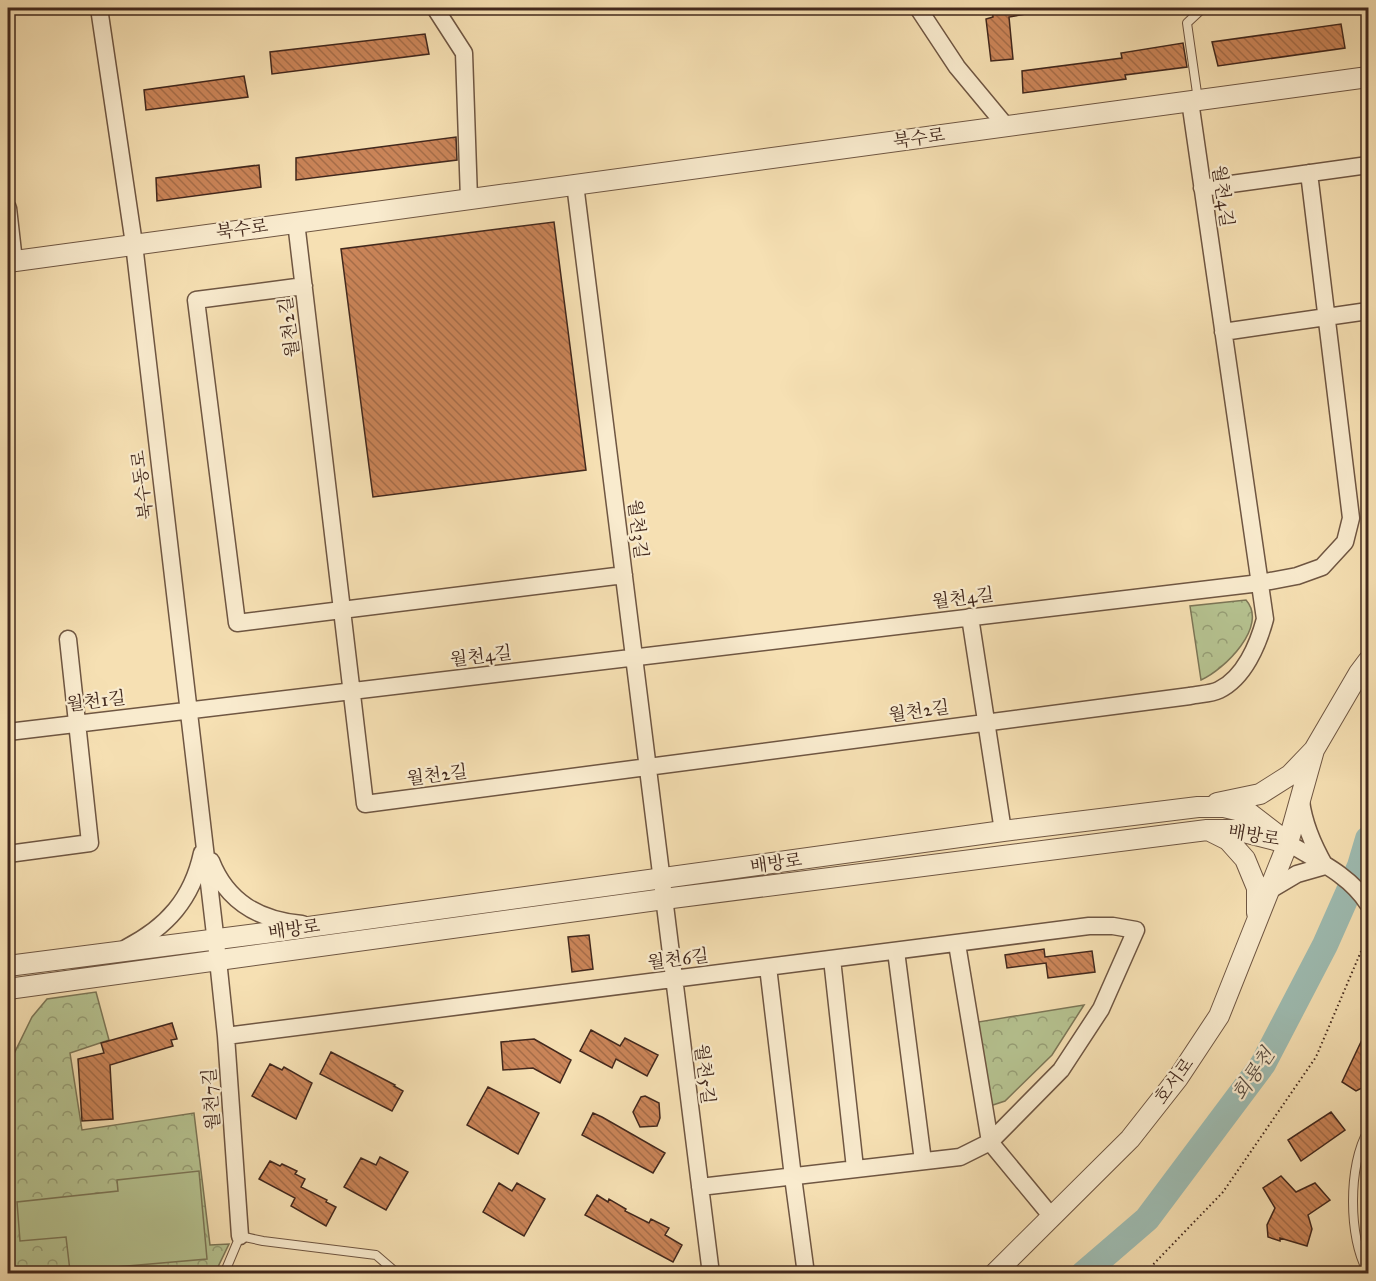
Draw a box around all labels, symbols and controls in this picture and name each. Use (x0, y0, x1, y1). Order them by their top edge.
street label: 북수로 (892, 123, 946, 153)
street label: 월천4길 (1208, 164, 1238, 228)
street label: 북수로 (215, 214, 269, 244)
street label: 월천2길 (274, 295, 304, 359)
street label: 북수동로 (127, 449, 157, 521)
street label: 월천3길 (623, 498, 653, 560)
street label: 월천4길 (931, 583, 995, 613)
street label: 월천4길 (449, 641, 513, 671)
street label: 월천1길 (65, 686, 127, 716)
street label: 월천2길 (887, 696, 951, 726)
street label: 월천2길 (405, 760, 469, 790)
street label: 배방로 (1226, 820, 1282, 850)
street label: 배방로 (749, 848, 803, 878)
street label: 배방로 (267, 914, 321, 944)
street label: 월천6길 (646, 944, 710, 974)
water label: 회룡천 (1227, 1042, 1280, 1105)
street label: 월천5길 (690, 1043, 720, 1105)
street label: 호서로 (1150, 1053, 1198, 1109)
street label: 월천7길 (198, 1067, 224, 1131)

